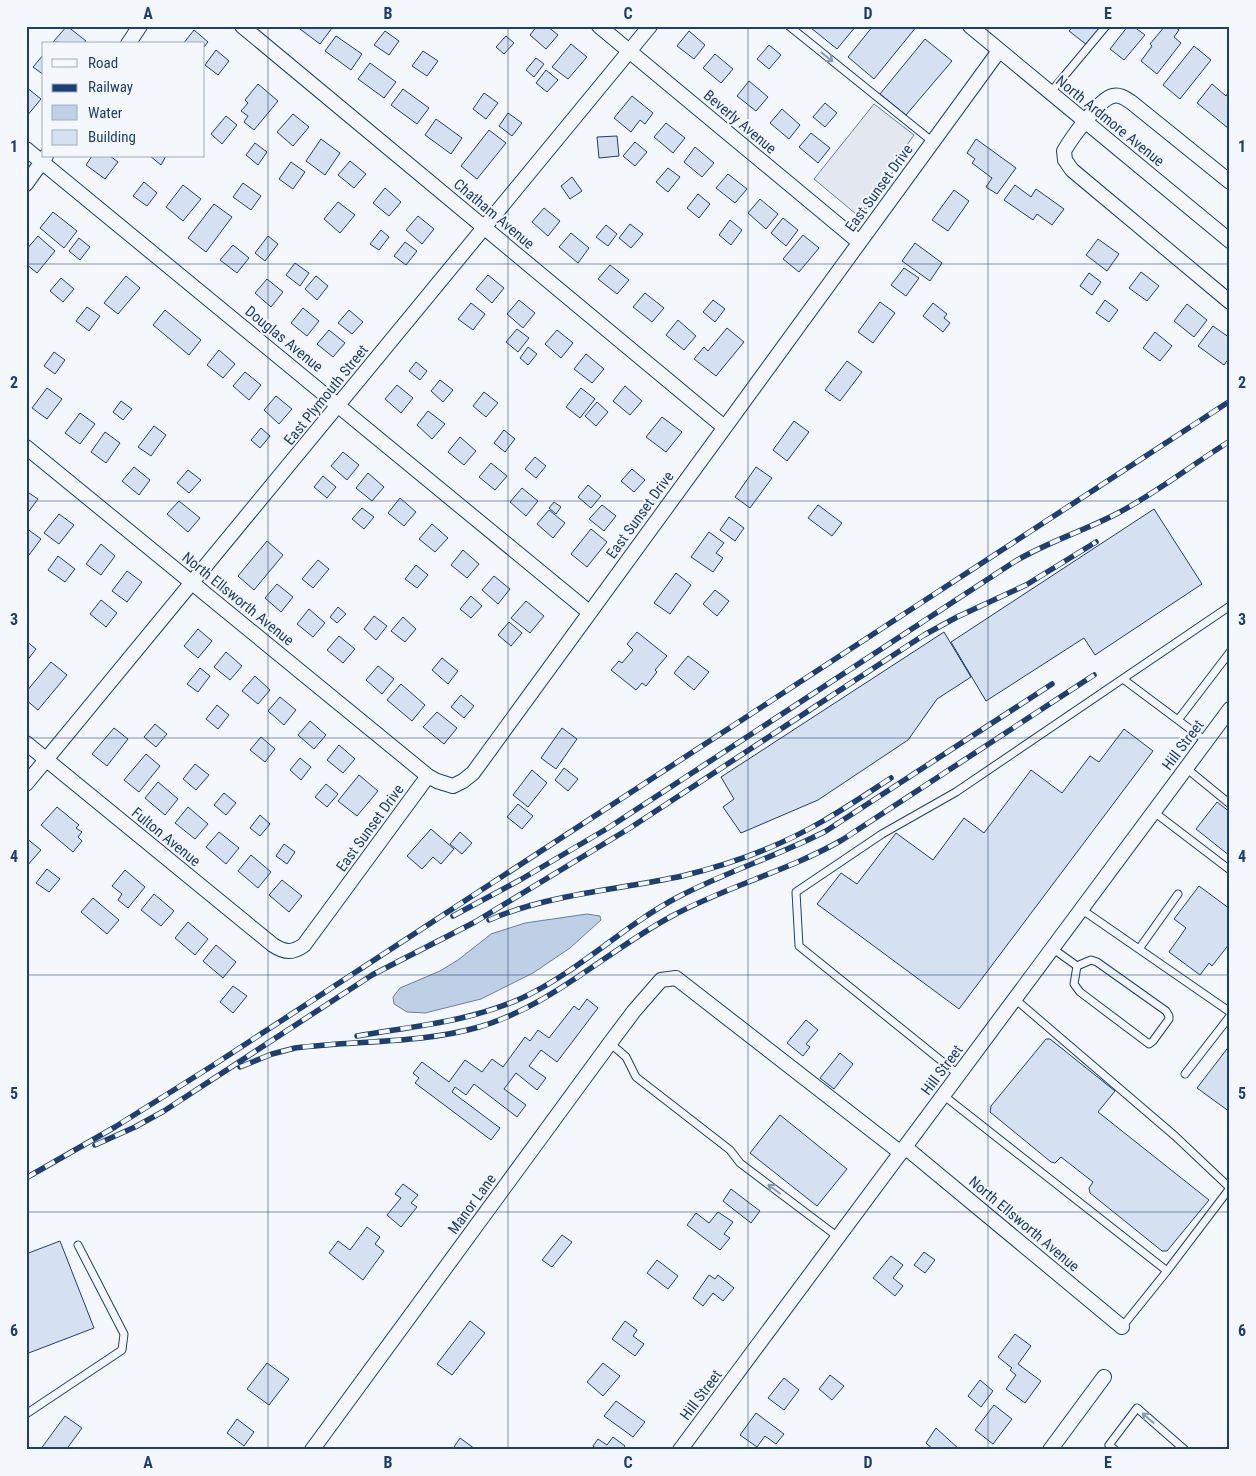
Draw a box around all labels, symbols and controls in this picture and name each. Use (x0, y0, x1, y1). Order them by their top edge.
text: A (143, 4, 153, 23)
text: B (384, 4, 393, 23)
text: C (623, 4, 633, 23)
text: D (863, 4, 873, 23)
text: E (1104, 4, 1112, 23)
legend (42, 42, 205, 158)
one-way arrow (820, 51, 833, 62)
text: Road (88, 54, 118, 72)
street label: North Ardmore Avenue (1052, 72, 1168, 170)
text: Railway (88, 78, 133, 96)
street label: Beverly Avenue (700, 86, 780, 158)
text: Water (88, 104, 123, 122)
text: Building (88, 128, 136, 146)
text: 1 (10, 137, 18, 156)
text: 1 (1238, 137, 1246, 156)
street label: East Sunset Drive (841, 141, 917, 235)
street label: Chatham Avenue (450, 175, 538, 253)
street label: Douglas Avenue (241, 302, 327, 376)
street label: East Plymouth Street (280, 341, 372, 449)
text: 2 (10, 373, 18, 392)
text: 2 (1238, 373, 1246, 392)
street label: East Sunset Drive (602, 468, 678, 562)
street label: North Ellsworth Avenue (178, 548, 298, 650)
text: 3 (10, 610, 18, 629)
text: 3 (1238, 610, 1246, 629)
street label: Hill Street (1158, 716, 1208, 774)
street label: East Sunset Drive (332, 781, 408, 875)
street label: Fulton Avenue (128, 804, 204, 870)
text: 4 (10, 847, 18, 866)
text: 4 (1238, 847, 1246, 866)
street label: Hill Street (917, 1041, 967, 1099)
text: 5 (10, 1084, 18, 1103)
text: 5 (1238, 1084, 1246, 1103)
street label: Manor Lane (444, 1170, 500, 1238)
street label: North Ellsworth Avenue (965, 1173, 1083, 1275)
one-way arrow (768, 1183, 781, 1194)
text: 6 (10, 1321, 18, 1340)
text: 6 (1238, 1321, 1246, 1340)
street label: Hill Street (676, 1366, 726, 1424)
one-way arrow (1142, 1412, 1155, 1424)
text: A (143, 1453, 153, 1472)
text: B (384, 1453, 393, 1472)
text: C (623, 1453, 633, 1472)
text: D (863, 1453, 873, 1472)
text: E (1104, 1453, 1112, 1472)

